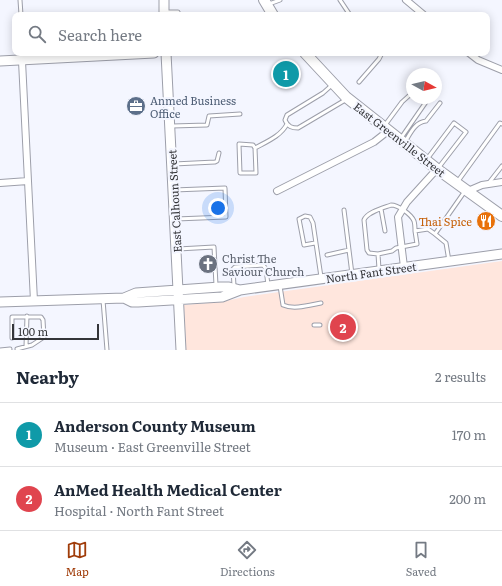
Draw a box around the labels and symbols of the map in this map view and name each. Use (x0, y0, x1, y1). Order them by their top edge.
pin: 1 (273, 59, 299, 89)
north arrow (406, 68, 442, 104)
place label: Anmed Business Office (150, 92, 236, 121)
office icon: Anmed Business Office (125, 95, 147, 117)
street label: East Greenville Street (351, 98, 450, 180)
street label: East Calhoun Street (163, 149, 185, 253)
your location (208, 198, 228, 218)
restaurant icon: Thai Spice (475, 210, 497, 232)
place label: Thai Spice (418, 213, 472, 229)
place label: Christ The Saviour Church (222, 250, 304, 279)
church icon: Christ The Saviour Church (197, 253, 219, 275)
street label: North Fant Street (325, 258, 418, 286)
pin: 2 (330, 312, 356, 342)
scale bar (12, 322, 99, 341)

